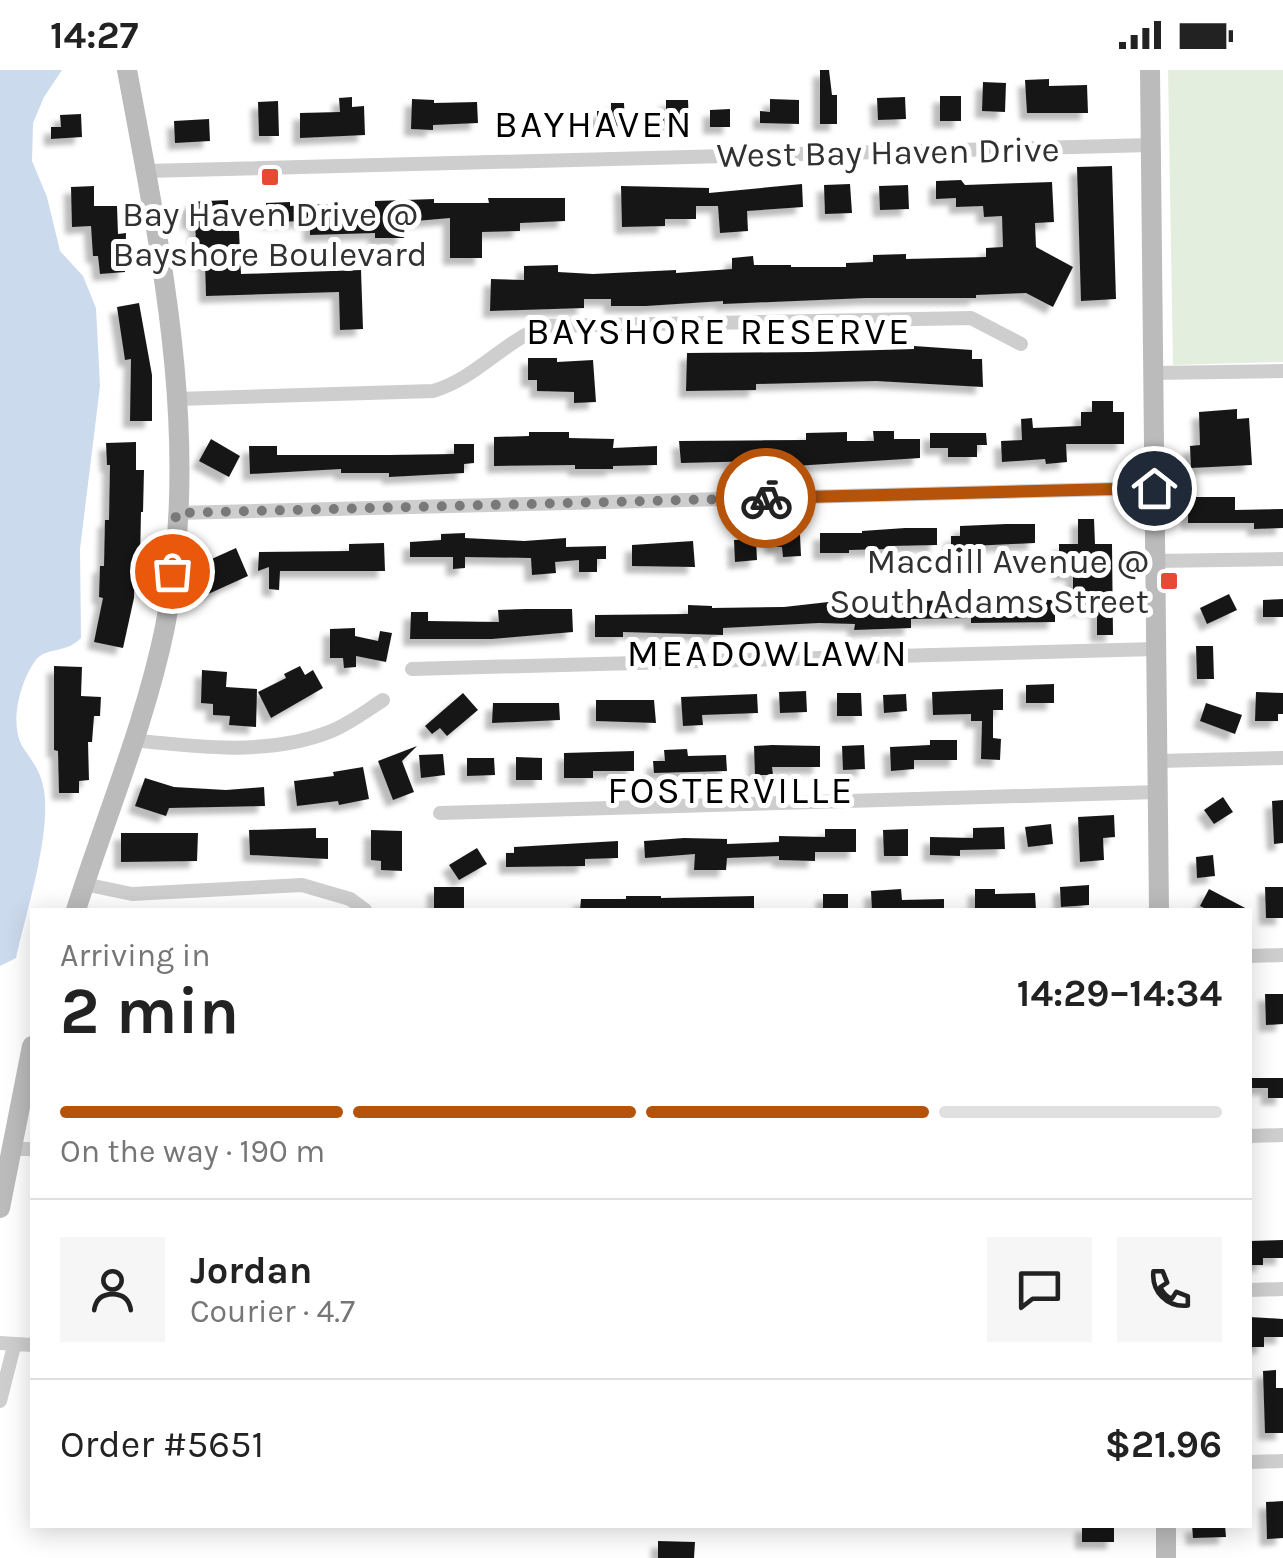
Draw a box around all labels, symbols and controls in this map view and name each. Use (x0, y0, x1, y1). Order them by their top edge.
text: 14:27 (50, 13, 138, 58)
district label: BAYHAVEN (494, 102, 694, 147)
street label: West Bay Haven Drive (716, 129, 1060, 176)
marker: Bay Haven Drive @ Bayshore Boulevard (259, 166, 281, 188)
place label: Bay Haven Drive @ Bayshore Boulevard (113, 194, 427, 275)
district label: BAYSHORE RESERVE (526, 309, 912, 354)
pin (1112, 446, 1197, 531)
courier (716, 448, 816, 548)
icon: home (1127, 461, 1182, 516)
icon: bike (739, 471, 794, 526)
pin (130, 529, 215, 614)
place label: Macdill Avenue @ South Adams Street (829, 541, 1149, 622)
icon: bag (145, 544, 200, 599)
marker: Macdill Avenue @ South Adams Street (1158, 570, 1180, 592)
district label: MEADOWLAWN (627, 631, 909, 676)
district label: FOSTERVILLE (607, 768, 855, 813)
text: Arriving in (60, 937, 211, 974)
text: 14:29–14:34 (1017, 971, 1222, 1016)
text: 2 min (60, 973, 239, 1049)
text: On the way · 190 m (60, 1133, 325, 1170)
button: person (60, 1237, 165, 1342)
button: chat (987, 1237, 1092, 1342)
button: phone (1117, 1237, 1222, 1342)
text: Jordan (190, 1248, 313, 1293)
text: Courier · 4.7 (190, 1293, 355, 1330)
text: Order #5651 (60, 1422, 264, 1467)
text: $21.96 (1105, 1422, 1222, 1467)

